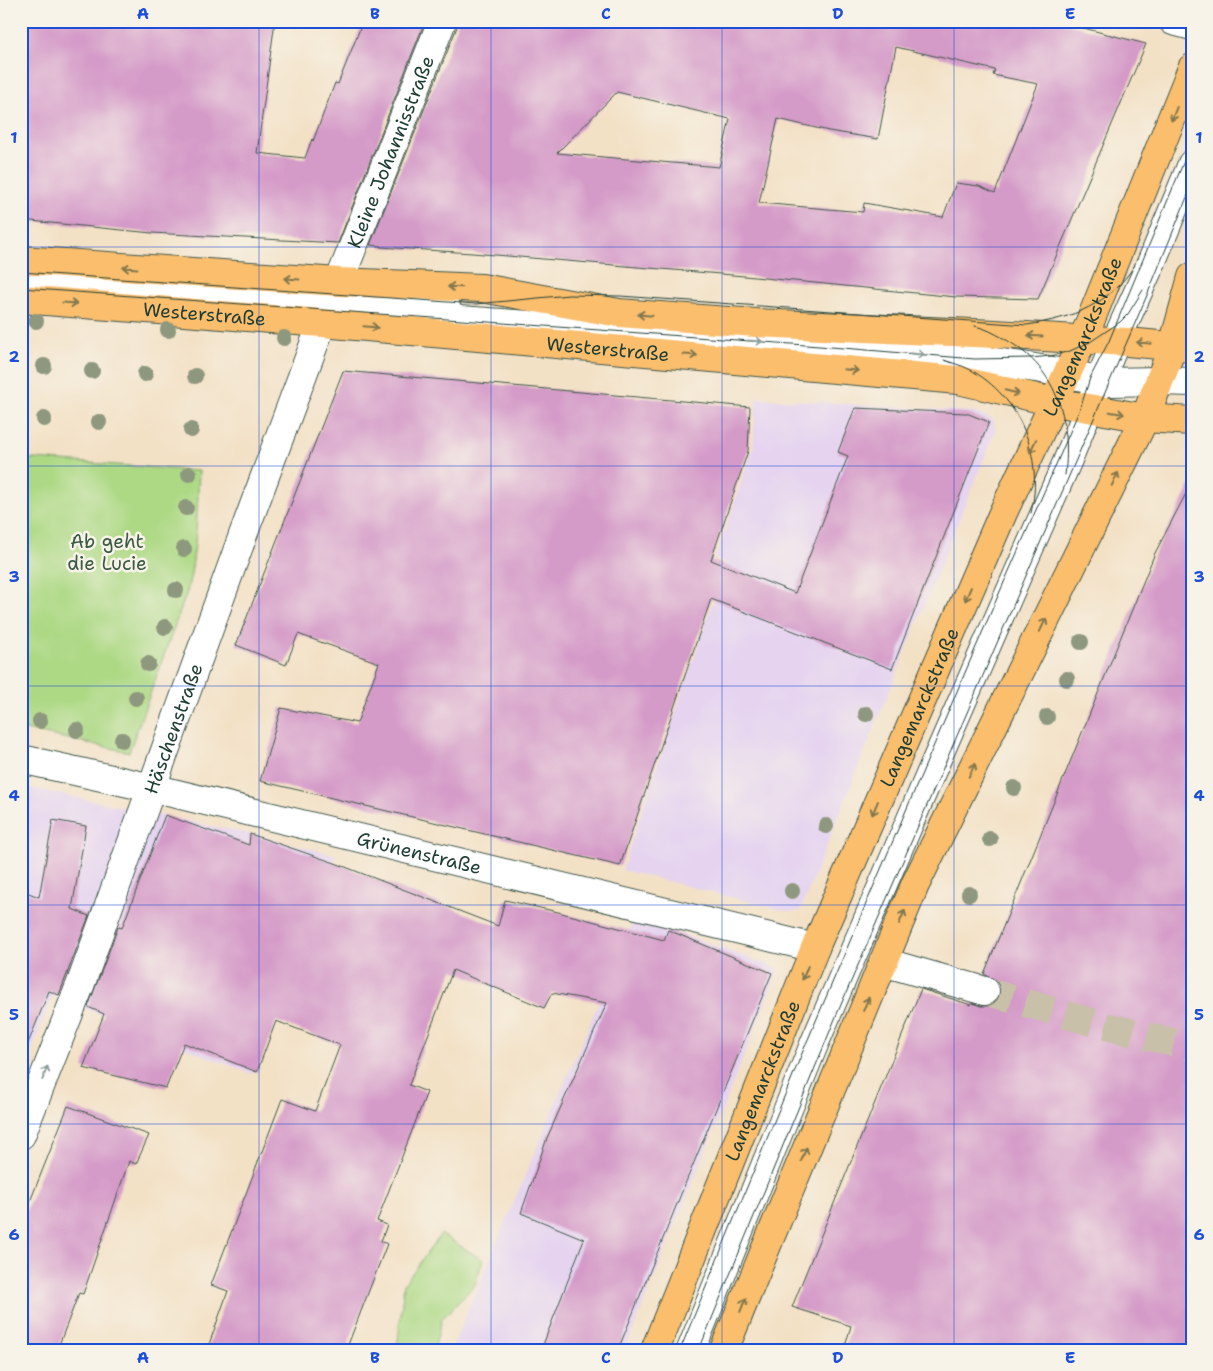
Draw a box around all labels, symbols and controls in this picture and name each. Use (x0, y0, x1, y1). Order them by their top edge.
text: A (137, 3, 149, 24)
text: B (370, 3, 380, 24)
text: C (601, 3, 611, 24)
text: D (832, 3, 844, 24)
text: E (1065, 3, 1075, 24)
street label: Kleine Johannisstraße (342, 52, 440, 252)
one-way arrow (1169, 106, 1178, 121)
text: 1 (10, 127, 18, 148)
text: 1 (1195, 127, 1203, 148)
street label: Langemarckstraße (1037, 253, 1128, 420)
one-way arrow (123, 263, 139, 272)
one-way arrow (285, 275, 301, 284)
one-way arrow (447, 282, 463, 292)
street label: Westerstraße (142, 297, 267, 331)
one-way arrow (62, 299, 78, 308)
one-way arrow (637, 310, 653, 319)
one-way arrow (363, 322, 379, 332)
street label: Westerstraße (545, 331, 670, 367)
one-way arrow (1027, 332, 1043, 341)
one-way arrow (746, 336, 762, 346)
one-way arrow (1137, 338, 1153, 348)
text: 2 (8, 346, 20, 367)
text: 2 (1193, 346, 1205, 367)
one-way arrow (908, 349, 924, 359)
one-way arrow (681, 350, 697, 360)
one-way arrow (843, 365, 859, 375)
one-way arrow (1004, 388, 1020, 397)
one-way arrow (1108, 408, 1124, 418)
one-way arrow (1028, 438, 1038, 453)
one-way arrow (1111, 472, 1120, 487)
park label: Ab geht die Lucie (67, 529, 147, 576)
text: 3 (8, 566, 20, 587)
text: 3 (1193, 566, 1205, 587)
one-way arrow (962, 586, 972, 601)
one-way arrow (1038, 617, 1048, 632)
street label: Langemarckstraße (874, 624, 965, 791)
street label: Häschenstraße (138, 660, 209, 798)
one-way arrow (967, 763, 977, 778)
text: 4 (8, 785, 20, 806)
text: 4 (1193, 785, 1205, 806)
one-way arrow (870, 800, 880, 815)
street label: Grünenstraße (354, 826, 484, 880)
one-way arrow (897, 910, 907, 925)
one-way arrow (800, 965, 809, 980)
street label: Langemarckstraße (719, 997, 806, 1165)
one-way arrow (862, 997, 871, 1012)
text: 5 (9, 1004, 19, 1025)
text: 5 (1194, 1004, 1204, 1025)
one-way arrow (42, 1066, 51, 1081)
one-way arrow (800, 1147, 810, 1162)
text: 6 (8, 1224, 20, 1245)
text: 6 (1193, 1224, 1205, 1245)
one-way arrow (738, 1298, 748, 1313)
text: A (137, 1347, 149, 1368)
text: B (370, 1347, 380, 1368)
text: C (601, 1347, 611, 1368)
text: D (832, 1347, 844, 1368)
text: E (1065, 1347, 1075, 1368)

